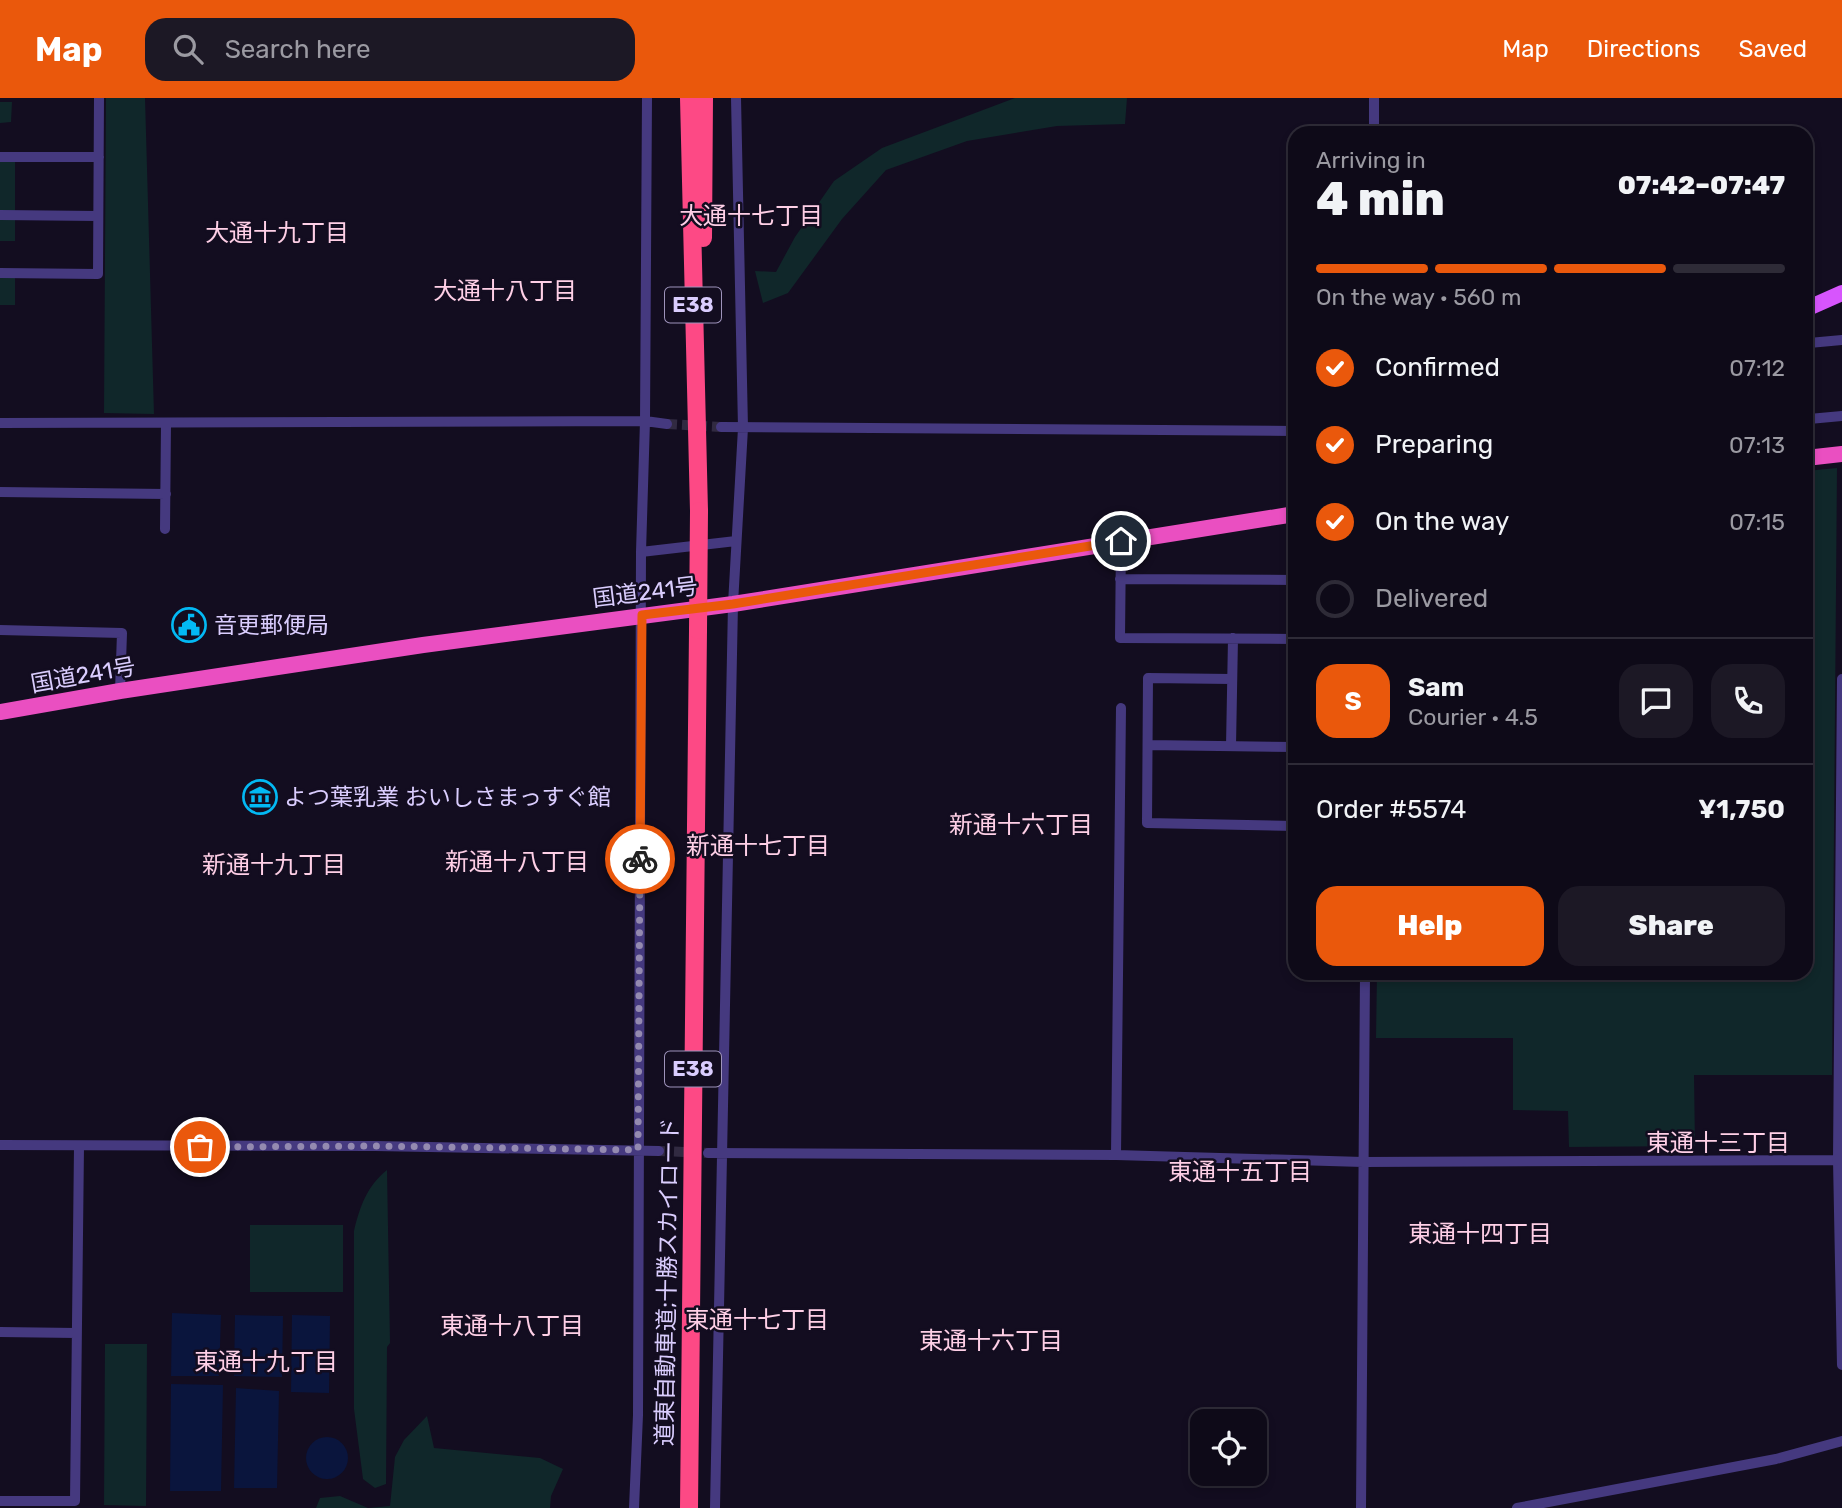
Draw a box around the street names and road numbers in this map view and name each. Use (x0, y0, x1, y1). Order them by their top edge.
road number: E38 (665, 288, 721, 322)
street label: 国道241号 (591, 572, 699, 612)
street label: 国道241号 (28, 652, 138, 698)
road number: E38 (665, 1052, 721, 1086)
street label: 道東自動車道;十勝スカイロード (650, 1118, 684, 1446)

